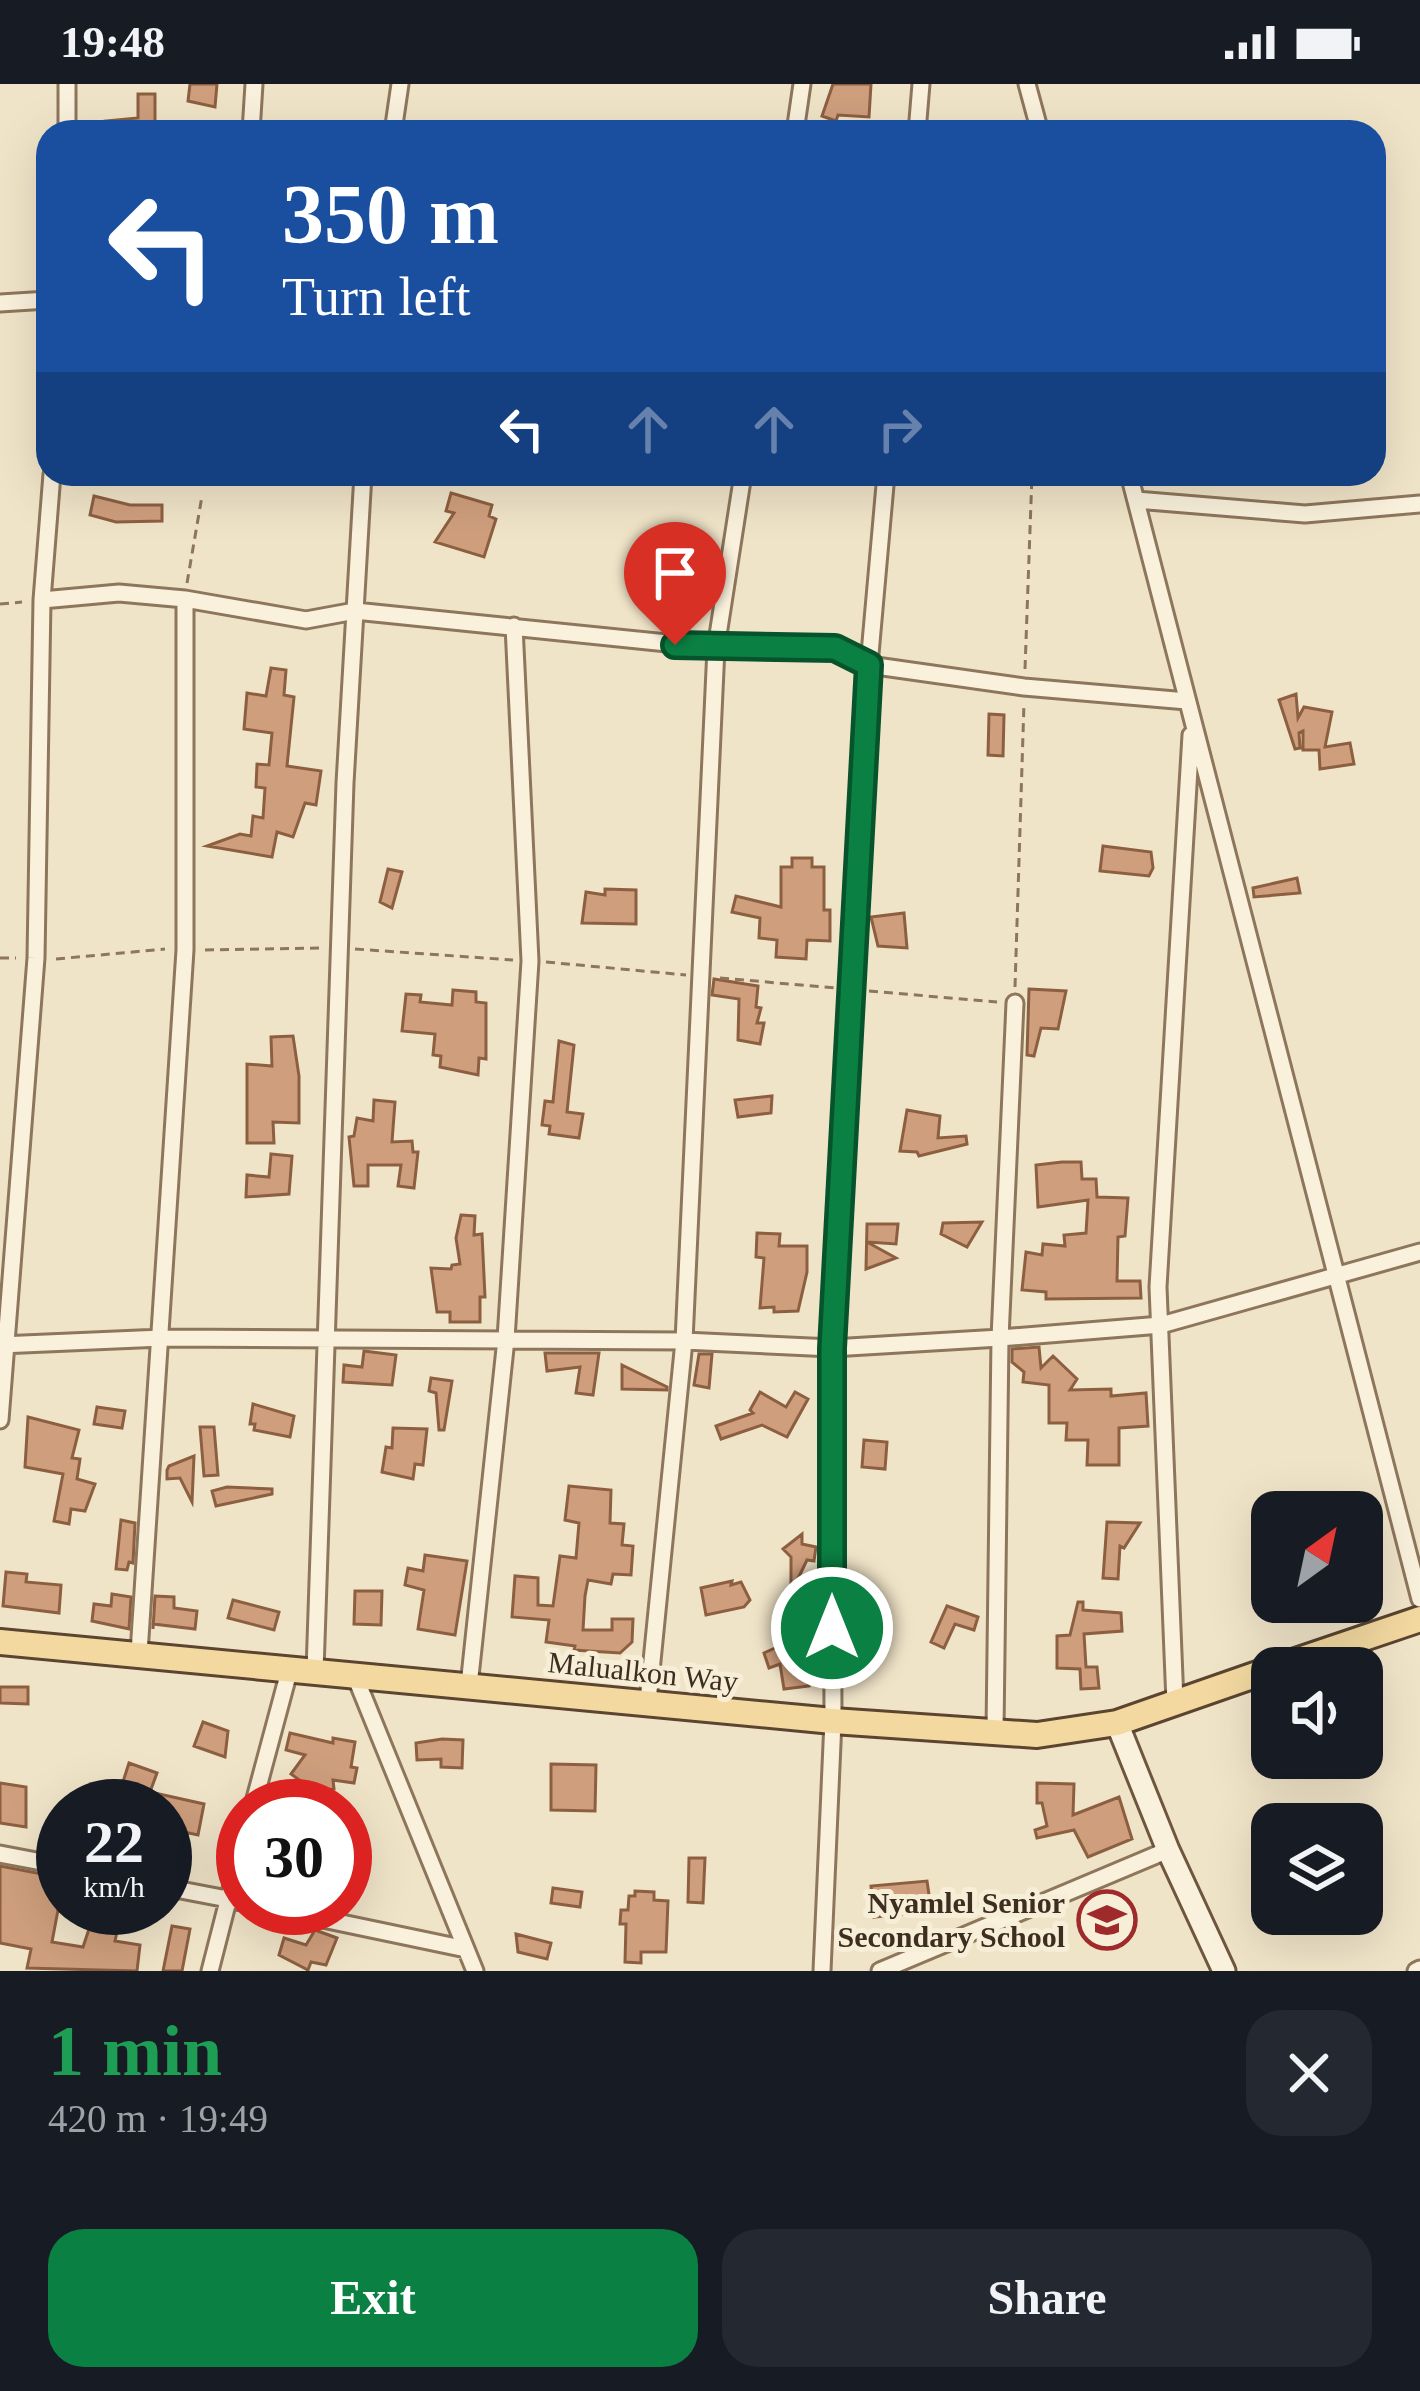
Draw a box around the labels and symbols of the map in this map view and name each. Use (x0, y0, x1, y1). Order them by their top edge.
pin (624, 522, 726, 645)
north arrow (1251, 1491, 1383, 1623)
position arrow (769, 1565, 895, 1691)
street label: Malualkon Way (546, 1645, 740, 1698)
speed limit sign: 30 (216, 1779, 372, 1935)
place label: Nyamlel Senior Secondary School (837, 1886, 1065, 1953)
school or university icon: Nyamlel Senior Secondary School (1076, 1889, 1138, 1951)

